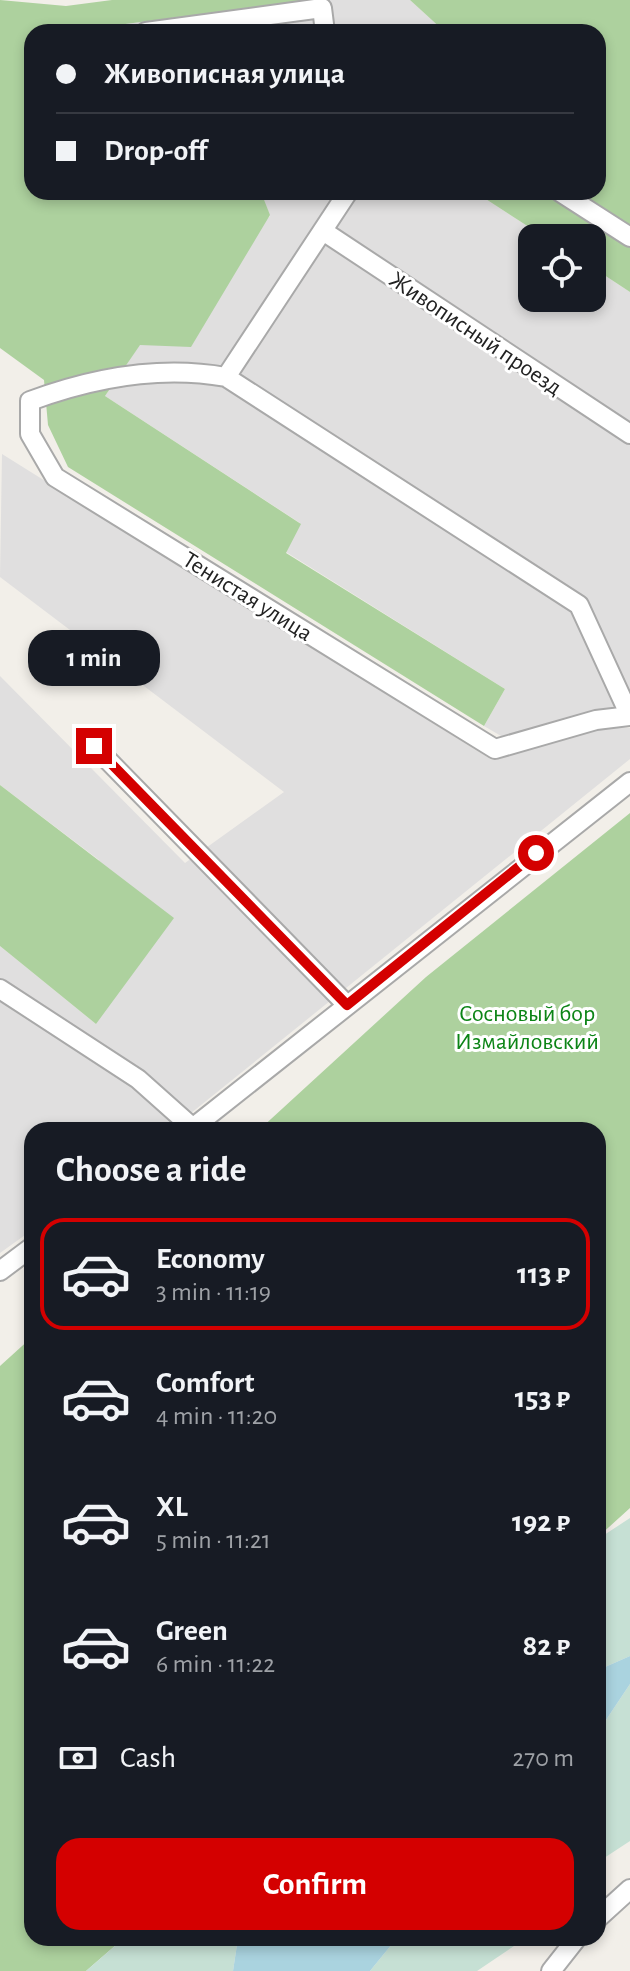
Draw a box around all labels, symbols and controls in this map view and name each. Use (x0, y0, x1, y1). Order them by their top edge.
text: Живописная улица (104, 59, 345, 89)
text: Drop-off (104, 136, 207, 166)
map controls (518, 224, 606, 312)
button: locate (518, 224, 606, 312)
street label: Живописный проезд (385, 267, 566, 400)
street label: Тенистая улица (179, 548, 316, 646)
callout: 1 min (28, 630, 160, 686)
text: 1 min (67, 645, 121, 671)
route end (76, 728, 112, 764)
route start (518, 835, 554, 871)
park label: Сосновый бор Измайловский (455, 1002, 599, 1054)
text: Choose a ride (56, 1152, 246, 1188)
icon: car (60, 1238, 132, 1310)
text: Economy (156, 1244, 265, 1274)
text: 113 ₽ (517, 1259, 570, 1289)
text: 3 min · 11:19 (156, 1279, 271, 1305)
icon: car (60, 1362, 132, 1434)
text: Comfort (156, 1368, 255, 1398)
text: 153 ₽ (515, 1383, 570, 1413)
text: 4 min · 11:20 (156, 1403, 277, 1429)
icon: car (60, 1486, 132, 1558)
text: XL (156, 1492, 188, 1522)
text: 192 ₽ (512, 1507, 570, 1537)
text: 5 min · 11:21 (156, 1527, 271, 1553)
icon: car (60, 1610, 132, 1682)
text: Green (156, 1616, 228, 1646)
text: 82 ₽ (523, 1631, 570, 1661)
text: 6 min · 11:22 (156, 1651, 275, 1677)
icon: cash (56, 1736, 100, 1780)
text: Cash (120, 1743, 176, 1773)
text: 270 m (513, 1745, 574, 1771)
button: Confirm (56, 1838, 574, 1930)

